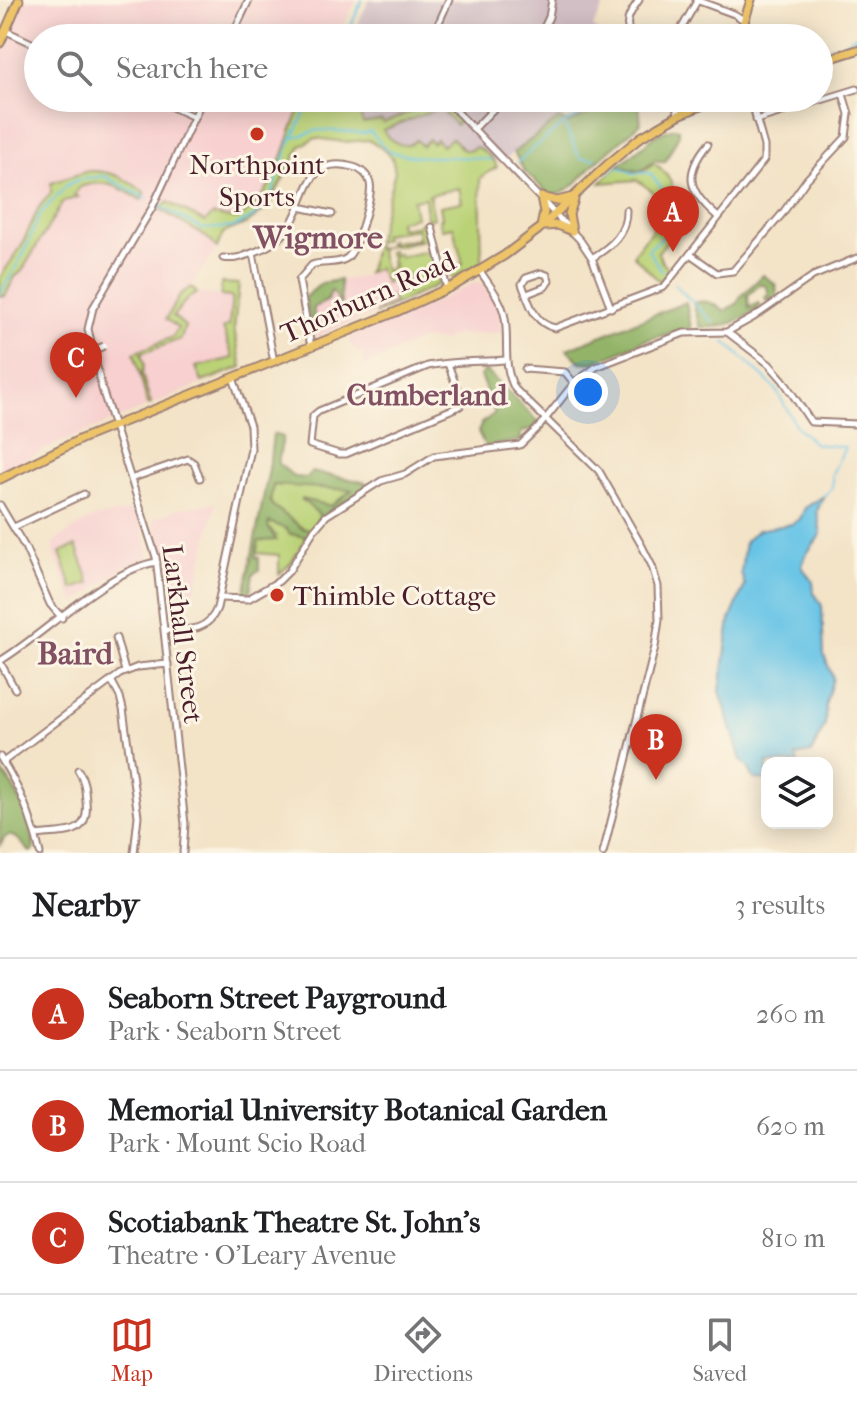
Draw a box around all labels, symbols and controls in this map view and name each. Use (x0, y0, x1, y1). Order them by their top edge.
search box (24, 24, 833, 112)
icon: search (52, 46, 96, 90)
text: Search here (116, 51, 268, 86)
marker: Northpoint Sports (248, 125, 266, 143)
place label: Northpoint Sports (189, 148, 325, 213)
pin: A (647, 186, 699, 252)
district label: Wigmore (251, 219, 383, 256)
street label: Thorburn Road (276, 243, 461, 350)
pin: C (50, 332, 102, 398)
your location (568, 372, 608, 412)
district label: Cumberland (347, 378, 509, 413)
street label: Larkhall Street (156, 543, 210, 725)
place label: Thimble Cottage (293, 579, 496, 612)
marker: Thimble Cottage (268, 586, 286, 604)
district label: Baird (37, 635, 114, 672)
pin: B (630, 714, 682, 780)
map controls (761, 757, 833, 829)
button: layers (761, 757, 833, 829)
text: Nearby (32, 885, 139, 925)
text: 3 results (735, 890, 825, 921)
text: Seaborn Street Payground (108, 981, 446, 1016)
text: A (50, 999, 66, 1030)
text: 260 m (756, 999, 825, 1030)
text: Park · Seaborn Street (108, 1016, 341, 1047)
text: Memorial University Botanical Garden (108, 1093, 607, 1128)
text: B (50, 1111, 66, 1142)
text: 620 m (756, 1111, 825, 1142)
text: Park · Mount Scio Road (108, 1128, 366, 1159)
text: Scotiabank Theatre St. John's (108, 1205, 480, 1240)
text: C (49, 1223, 67, 1254)
text: 810 m (761, 1223, 825, 1254)
text: Theatre · O'Leary Avenue (108, 1240, 396, 1271)
tab: Map (110, 1313, 154, 1387)
tab: Directions (374, 1313, 473, 1387)
tab: Saved (693, 1313, 747, 1387)

